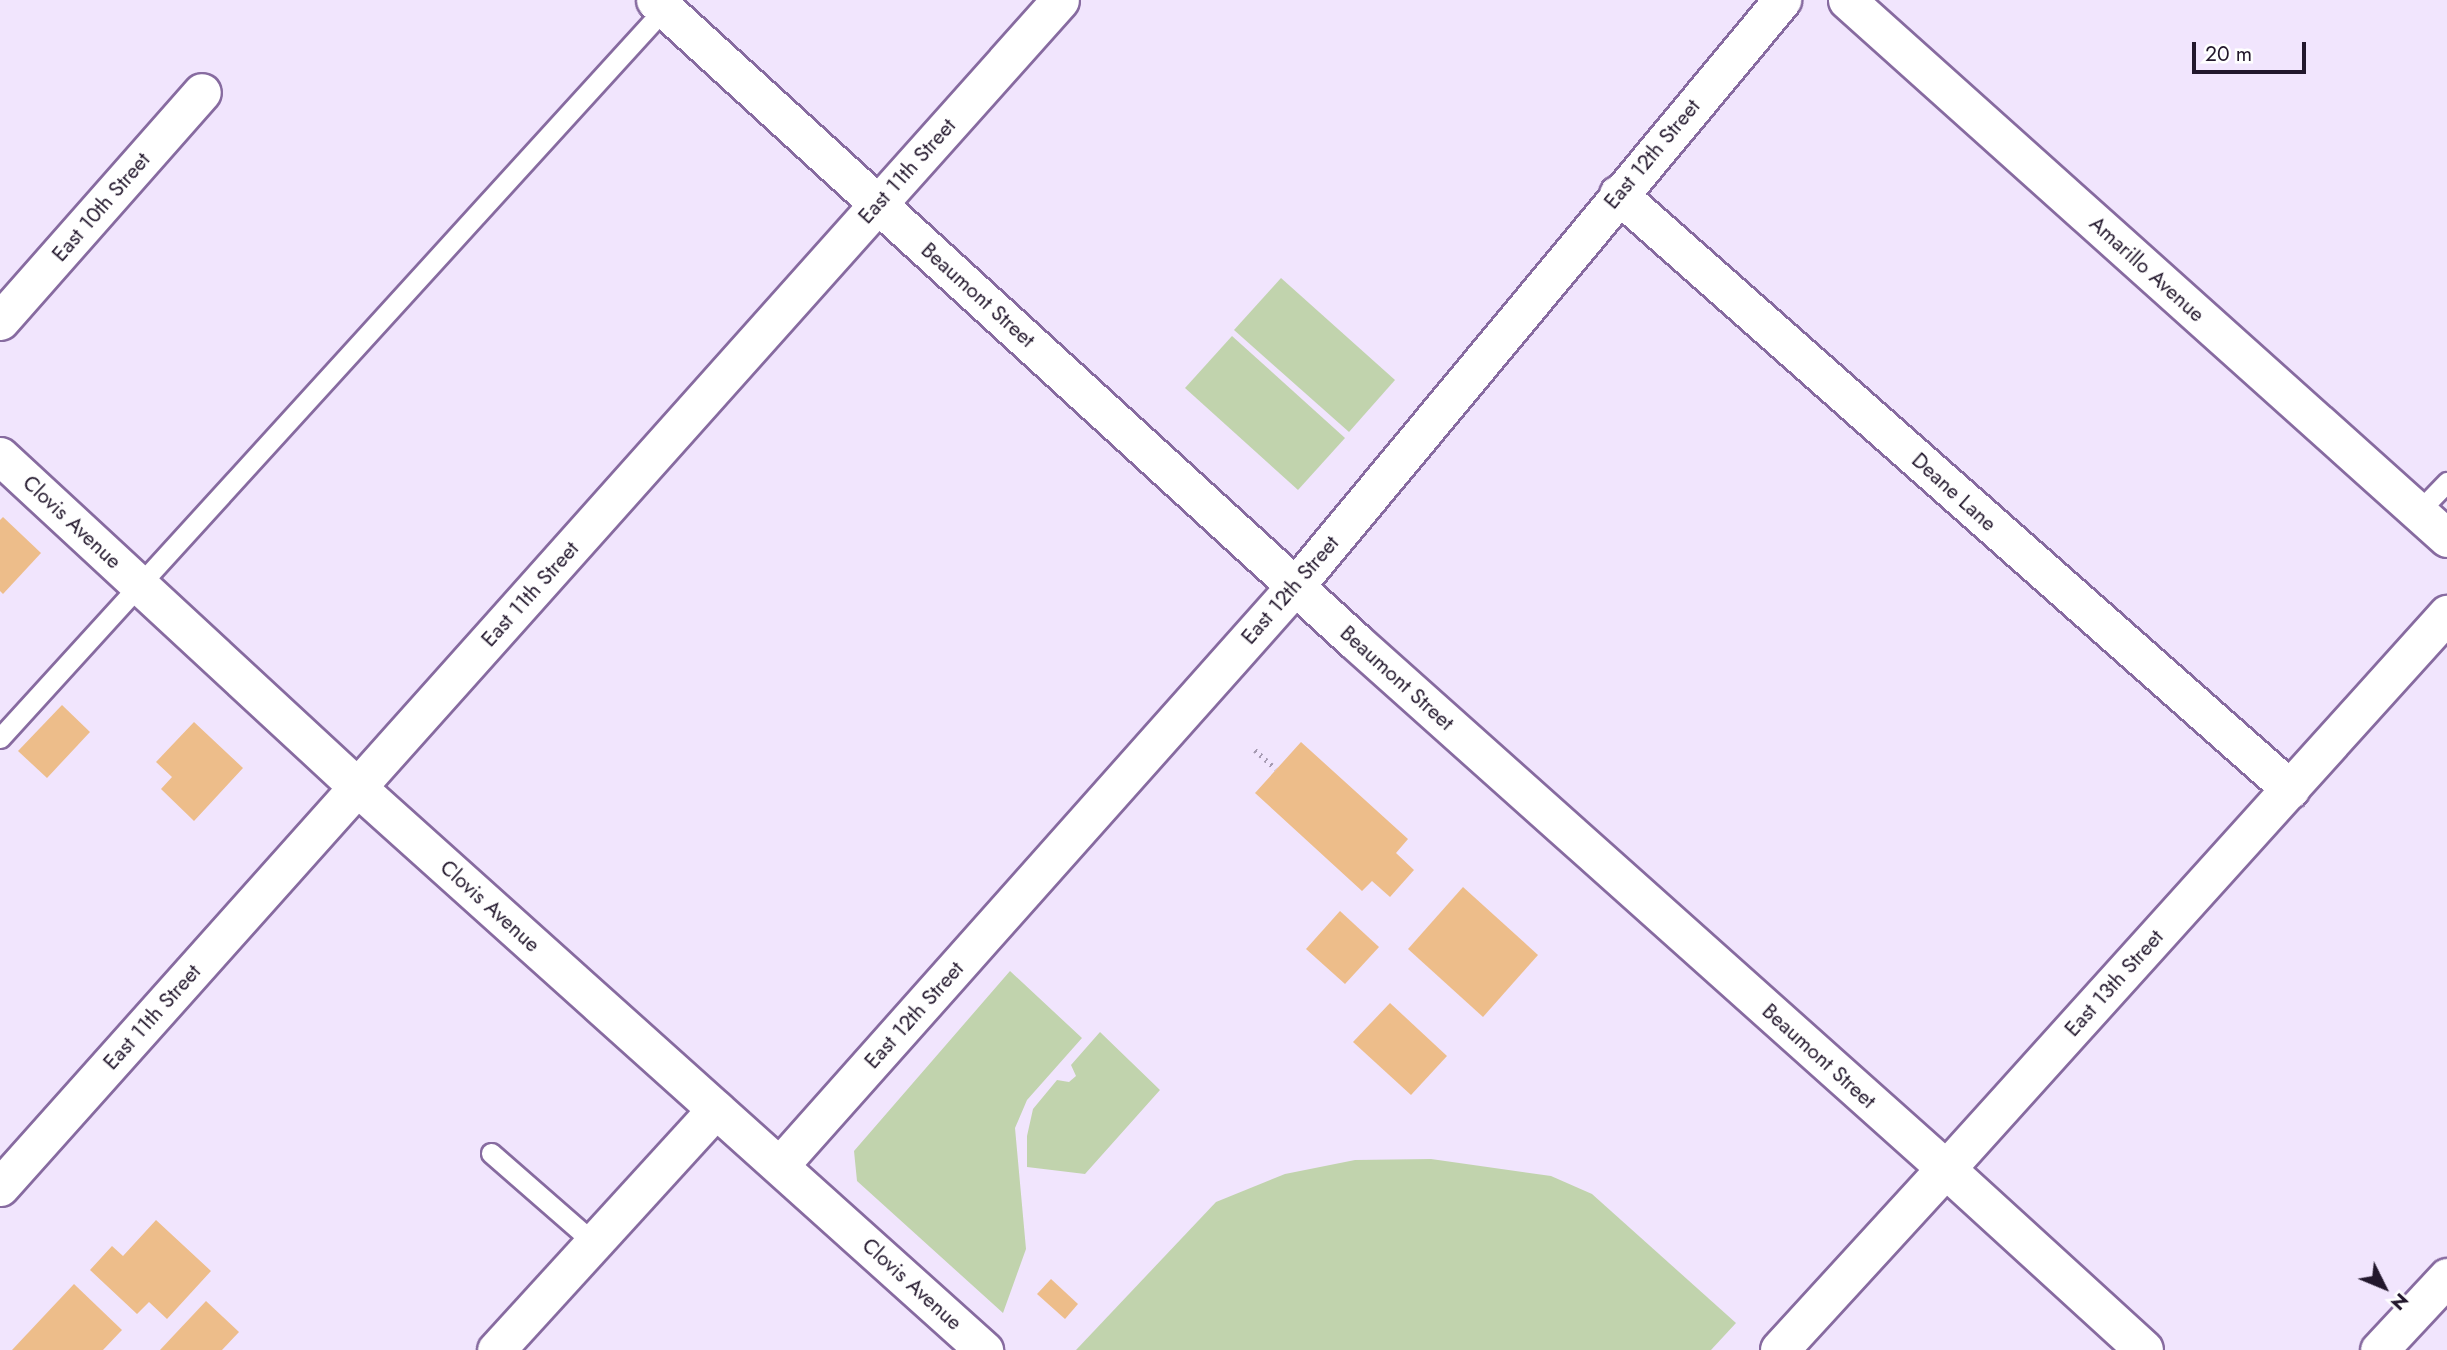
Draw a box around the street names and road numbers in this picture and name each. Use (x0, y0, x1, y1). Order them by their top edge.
street label: East 12th Street (1599, 94, 1705, 214)
street label: East 11th Street (853, 113, 961, 229)
street label: East 10th Street (47, 147, 155, 267)
street label: Amarillo Avenue (2084, 211, 2210, 327)
street label: Beaumont Street (916, 237, 1040, 353)
street label: Deane Lane (1907, 448, 2001, 536)
street label: Clovis Avenue (18, 470, 126, 574)
street label: East 12th Street (1236, 531, 1344, 649)
street label: East 11th Street (476, 536, 584, 652)
street label: Beaumont Street (1335, 620, 1459, 736)
street label: Clovis Avenue (435, 855, 545, 957)
street label: East 13th Street (2060, 924, 2168, 1042)
street label: East 12th Street (859, 956, 969, 1074)
street label: East 11th Street (98, 959, 206, 1075)
street label: Beaumont Street (1757, 998, 1881, 1114)
street label: Clovis Avenue (857, 1233, 967, 1335)

